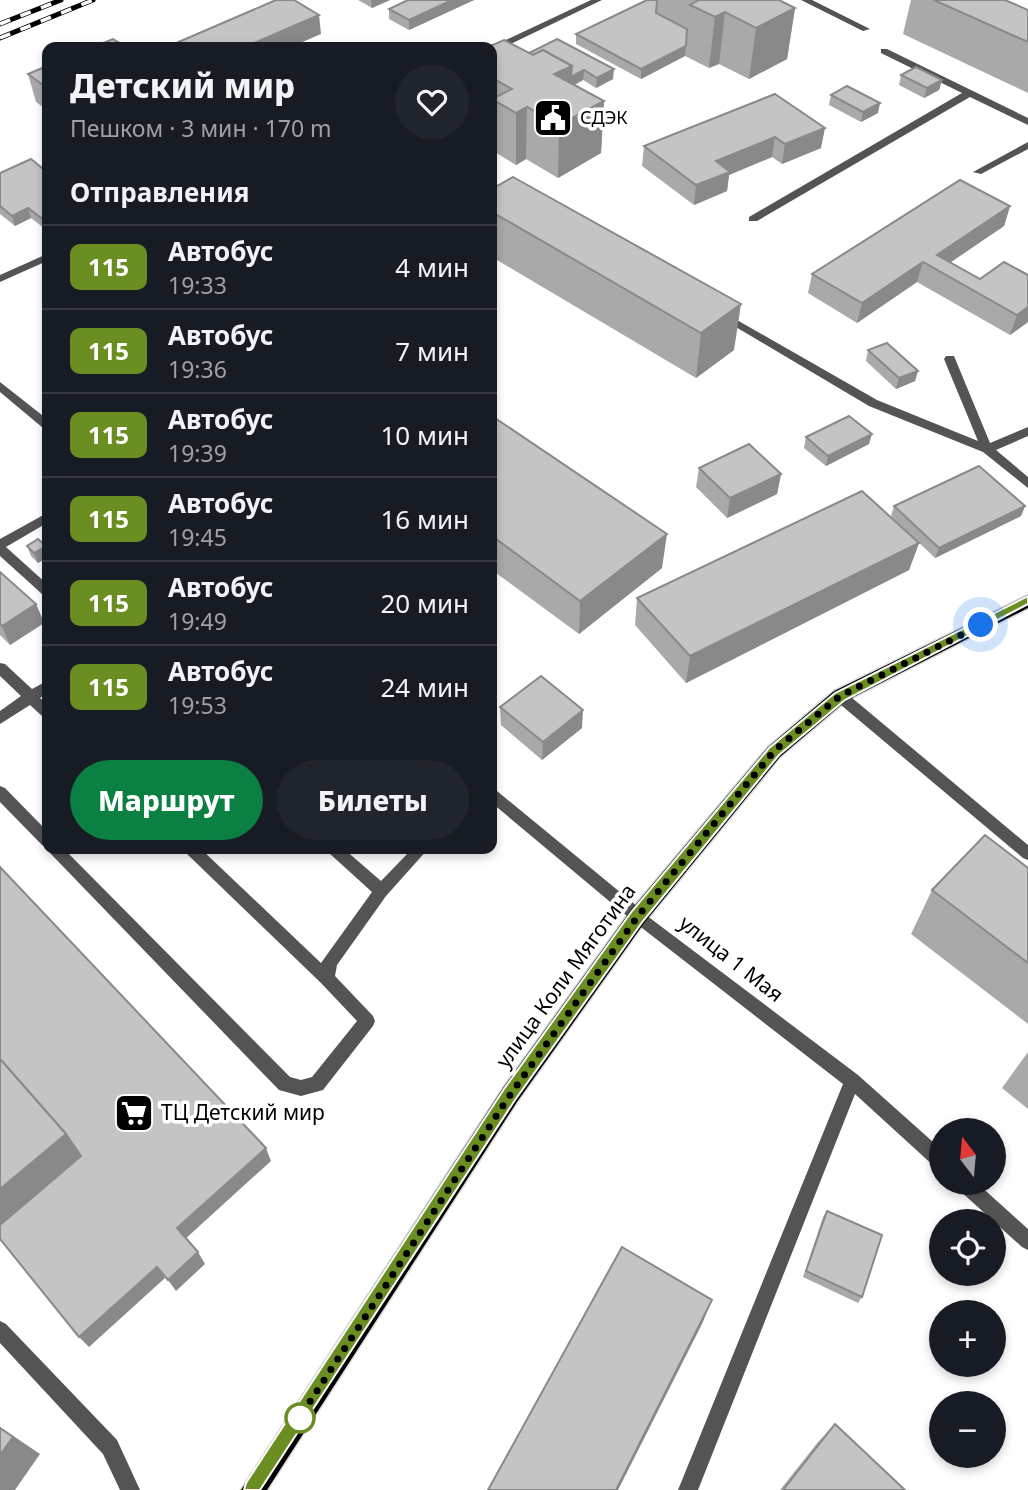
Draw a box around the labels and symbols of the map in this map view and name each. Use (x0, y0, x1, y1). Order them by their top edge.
public building icon: СДЭК (532, 97, 574, 139)
place label: СДЭК (580, 105, 628, 129)
your location (963, 607, 998, 642)
street label: улица Коли Мяготина (489, 878, 641, 1073)
street label: улица 1 Мая (674, 909, 790, 1008)
supermarket icon: ТЦ Детский мир (113, 1092, 155, 1134)
place label: ТЦ Детский мир (161, 1098, 325, 1126)
north arrow (929, 1118, 1006, 1195)
unlabelled marker (285, 1403, 315, 1433)

